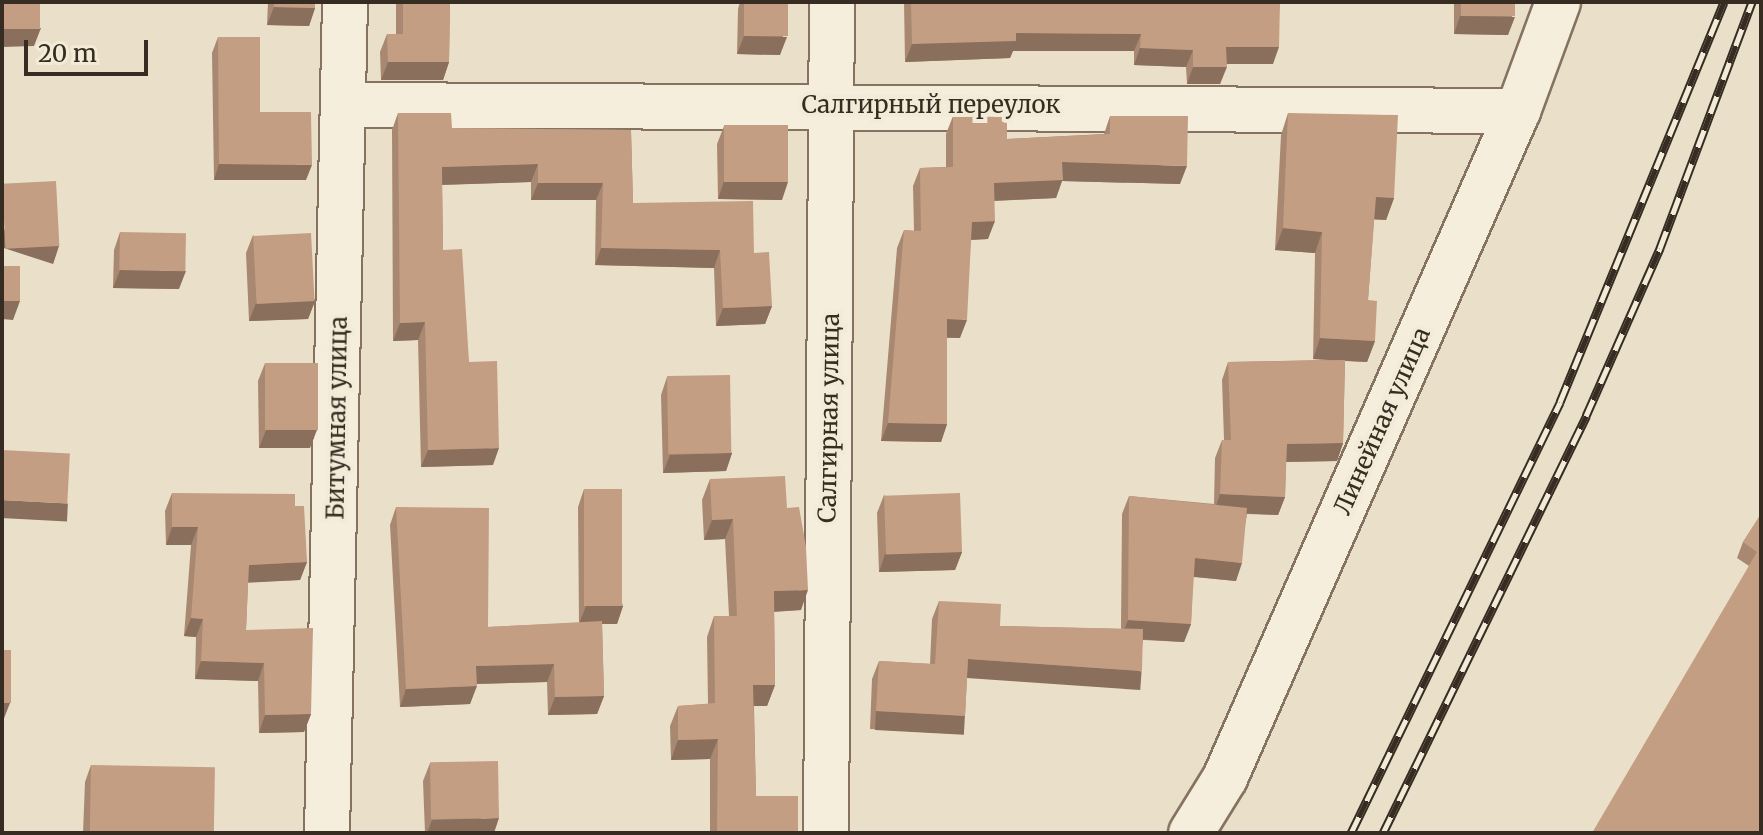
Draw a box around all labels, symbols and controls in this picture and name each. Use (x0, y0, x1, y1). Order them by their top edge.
scale bar (28, 24, 152, 74)
text: 20 m (38, 38, 97, 69)
street label: Салгирный переулок (802, 91, 1060, 119)
street label: Салгирная улица (813, 313, 845, 523)
street label: Битумная улица (321, 316, 353, 520)
street label: Линейная улица (1328, 323, 1436, 519)

